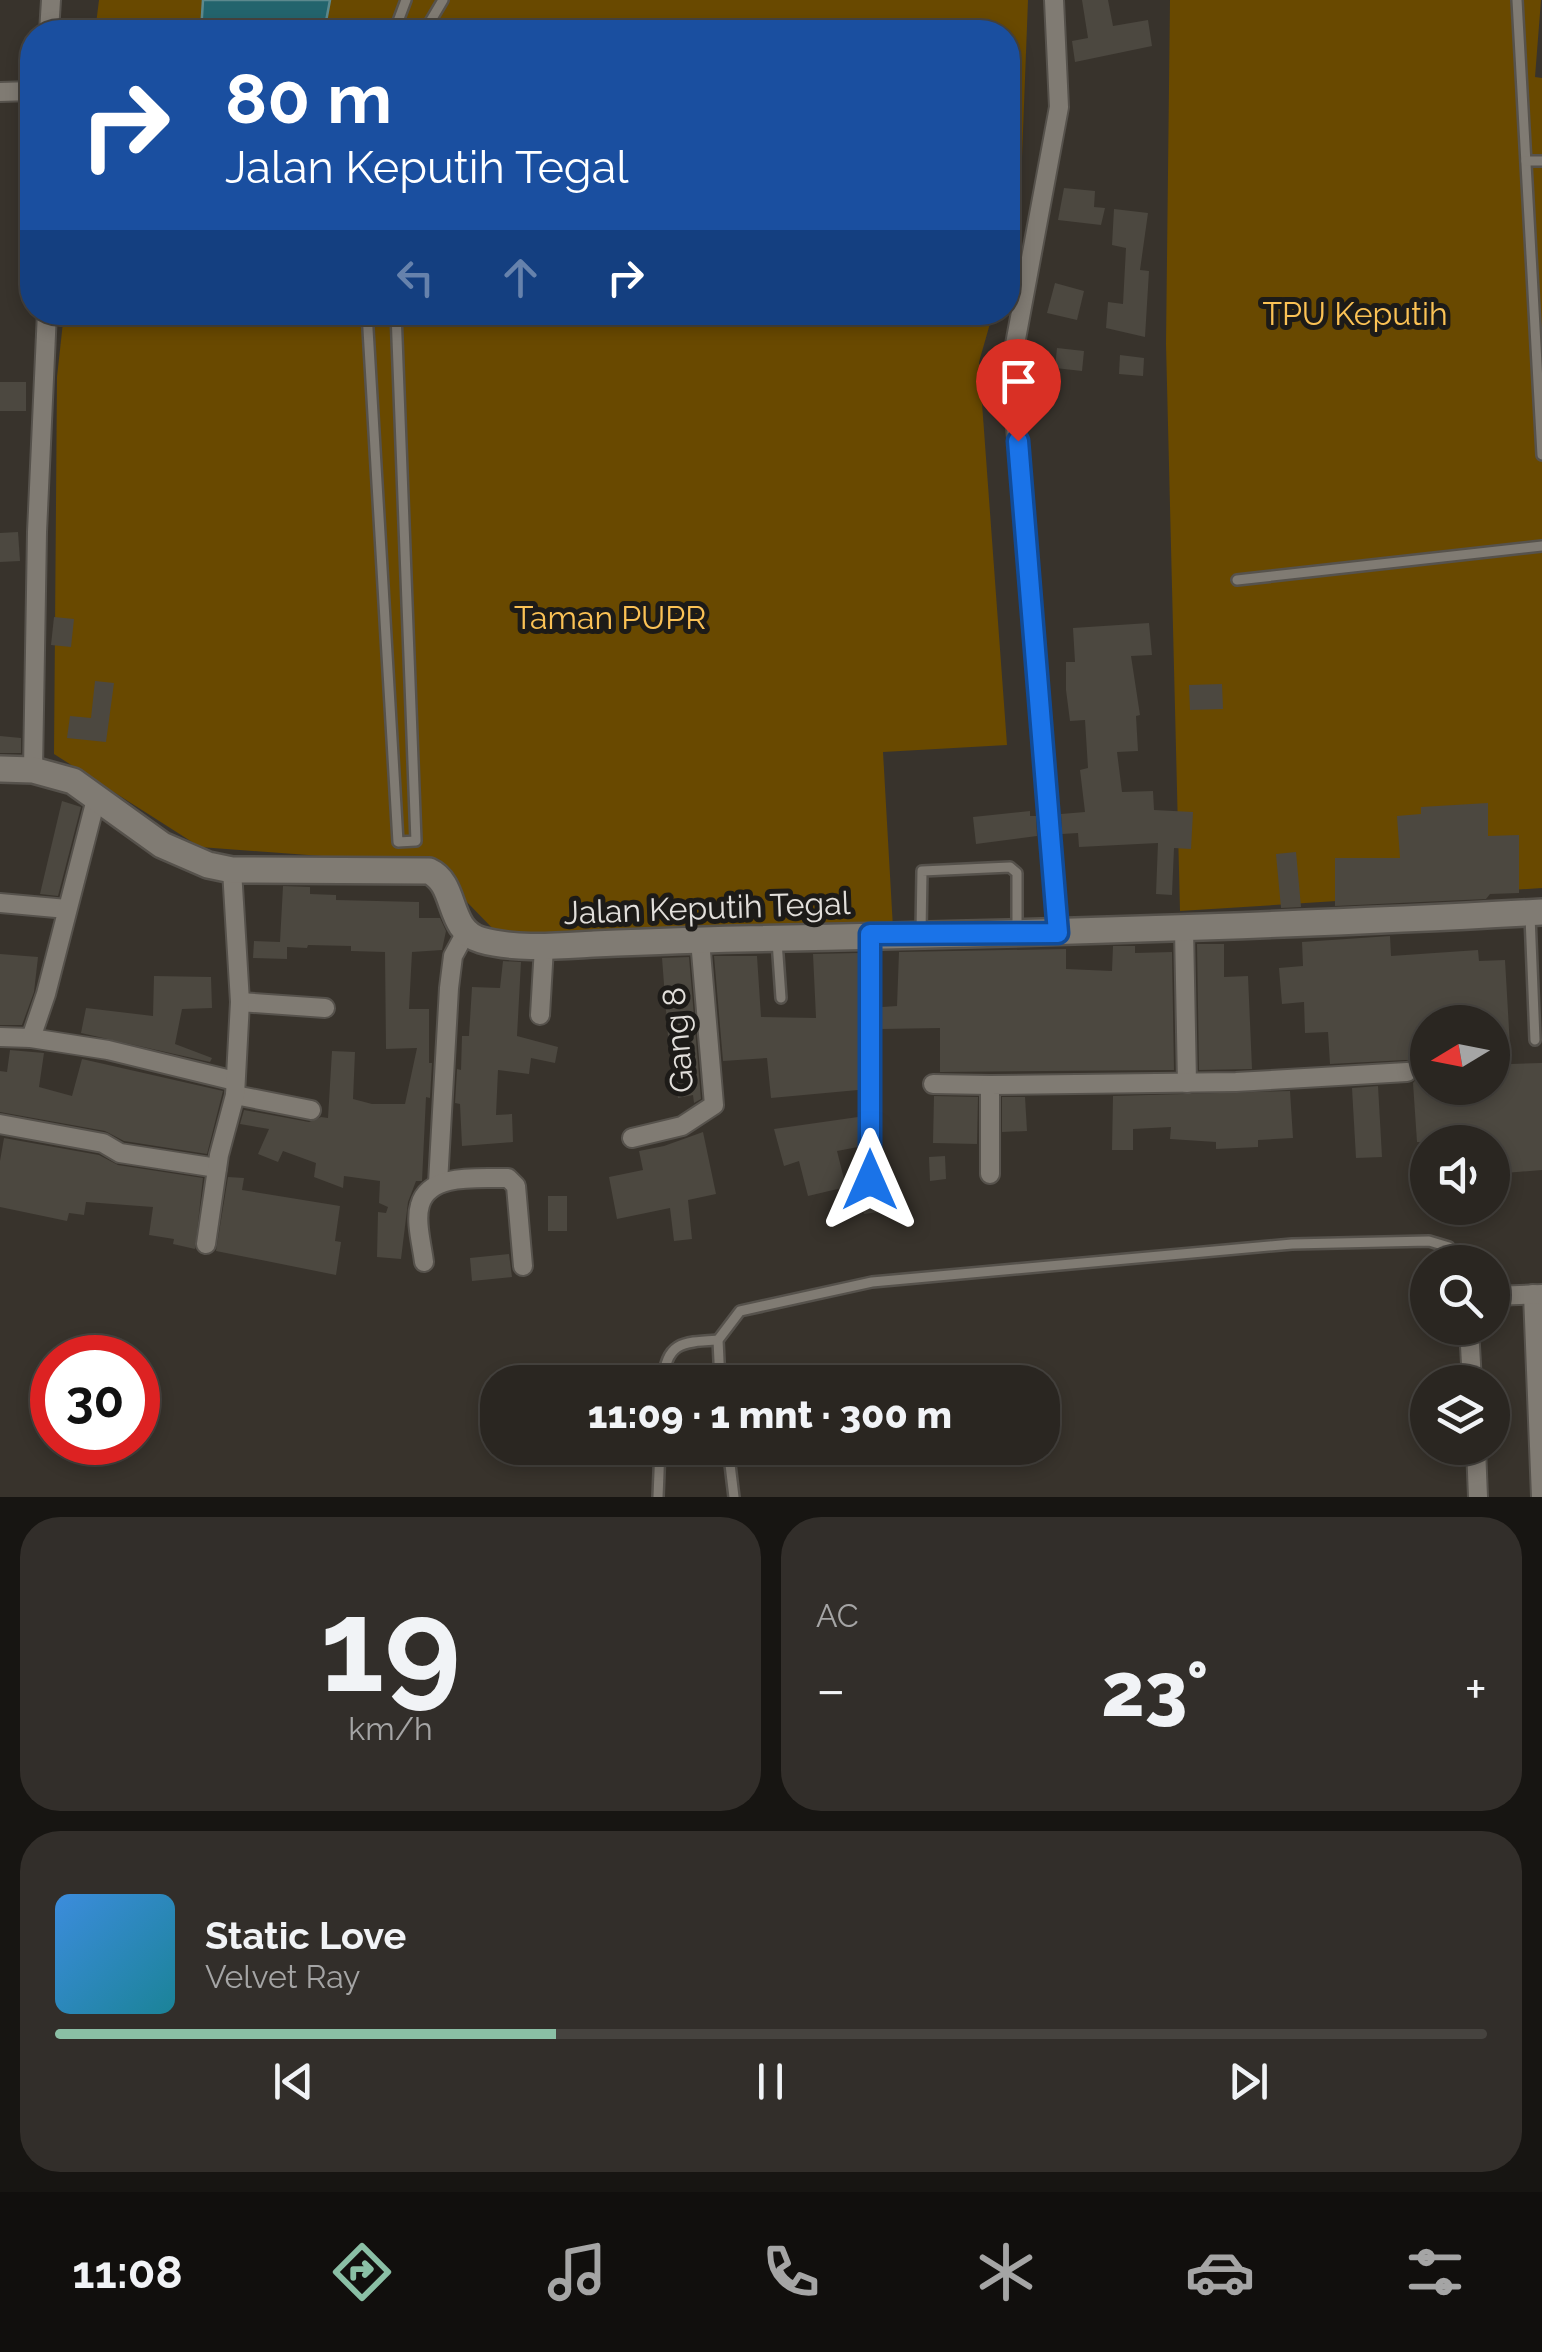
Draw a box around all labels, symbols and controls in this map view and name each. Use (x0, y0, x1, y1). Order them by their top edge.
text: 80 m (225, 57, 392, 139)
icon: right (60, 60, 190, 190)
text: Jalan Keputih Tegal (225, 141, 628, 194)
icon: left (388, 250, 443, 305)
icon: ahead (493, 250, 548, 305)
icon: right (598, 250, 653, 305)
park label: TPU Keputih (1262, 295, 1448, 332)
pin (976, 339, 1061, 442)
icon: arrive (991, 354, 1046, 409)
park label: Taman PUPR (514, 599, 706, 636)
street label: Jalan Keputih Tegal (563, 884, 851, 931)
street label: Gang 8 (654, 986, 701, 1094)
north arrow (1410, 1005, 1510, 1105)
map controls (1410, 1005, 1510, 1465)
button: sound (1410, 1125, 1510, 1225)
position arrow (818, 1128, 922, 1232)
button: search (1410, 1245, 1510, 1345)
speed limit sign: 30 (30, 1335, 160, 1465)
button: layers (1410, 1365, 1510, 1465)
text: 11:09 · 1 mnt · 300 m (588, 1392, 952, 1437)
text: 19 (320, 1569, 461, 1721)
text: AC (816, 1597, 859, 1634)
text: 23° (1101, 1645, 1208, 1734)
text: − (816, 1657, 846, 1722)
text: + (1464, 1657, 1487, 1722)
text: km/h (348, 1710, 433, 1747)
text: Static Love (205, 1913, 406, 1958)
text: Velvet Ray (205, 1958, 360, 1995)
icon: previous (266, 2054, 321, 2109)
icon: pause (743, 2054, 798, 2109)
icon: next (1221, 2054, 1276, 2109)
icon: directions (327, 2237, 397, 2307)
icon: music (542, 2237, 612, 2307)
icon: phone (756, 2237, 826, 2307)
icon: climate (971, 2237, 1041, 2307)
icon: car (1185, 2237, 1255, 2307)
icon: filters (1400, 2237, 1470, 2307)
text: 11:08 (72, 2246, 183, 2299)

